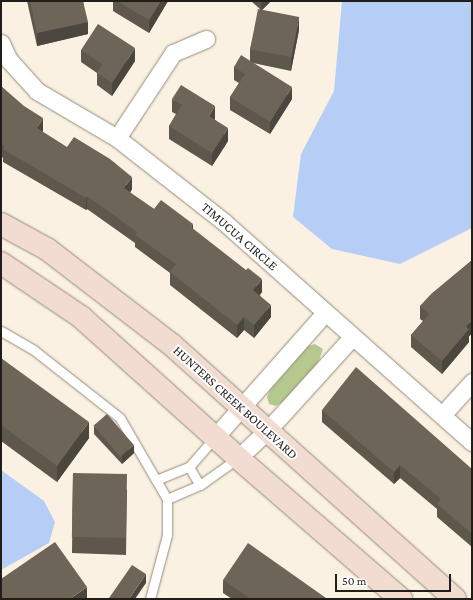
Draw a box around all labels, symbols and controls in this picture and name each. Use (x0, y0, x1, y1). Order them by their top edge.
street label: TIMUCUA CIRCLE (198, 200, 280, 274)
street label: HUNTERS CREEK BOULEVARD (170, 343, 300, 463)
scale bar (337, 566, 453, 592)
text: 50 m (342, 574, 366, 588)

